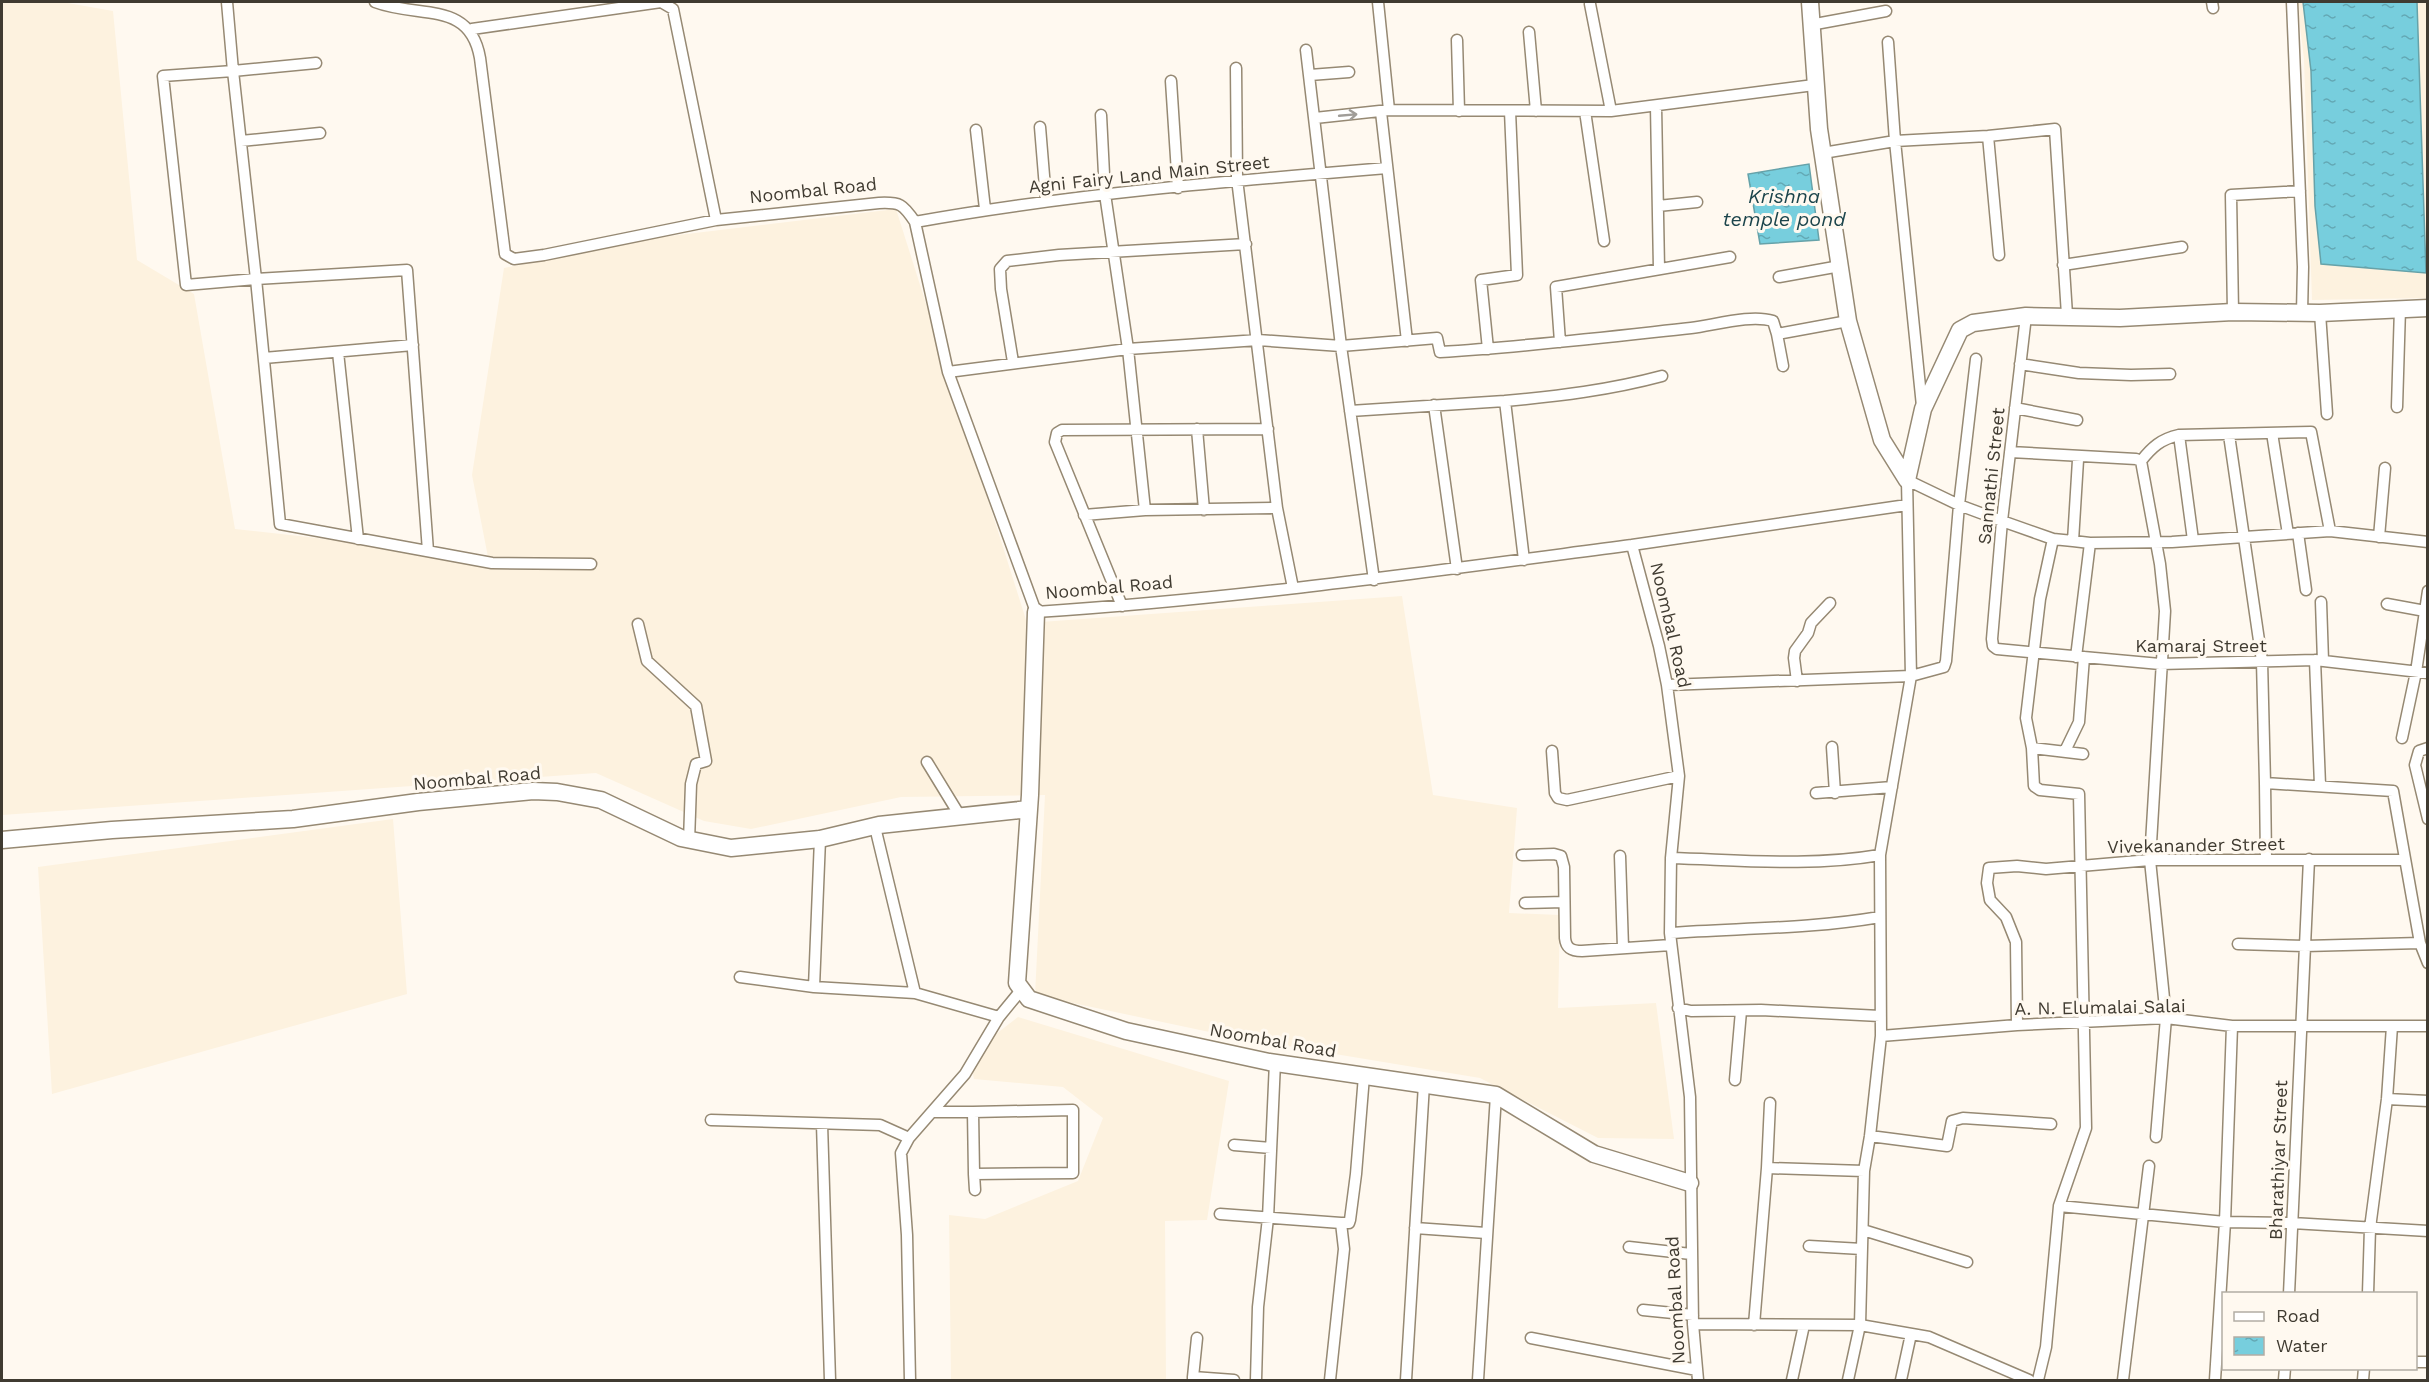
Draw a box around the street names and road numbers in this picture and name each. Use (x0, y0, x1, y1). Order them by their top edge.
street label: Agni Fairy Land Main Street (1028, 151, 1271, 197)
street label: Noombal Road (748, 173, 878, 207)
street label: Sannathi Street (1973, 406, 2009, 545)
street label: Noombal Road (1646, 560, 1696, 690)
street label: Noombal Road (1044, 571, 1174, 603)
street label: Kamaraj Street (2135, 635, 2267, 656)
street label: Noombal Road (412, 762, 542, 794)
street label: Vivekanander Street (2107, 833, 2286, 857)
street label: A. N. Elumalai Salai (2014, 995, 2186, 1019)
street label: Noombal Road (1208, 1019, 1338, 1061)
street label: Bharathiyar Street (2265, 1079, 2291, 1240)
street label: Noombal Road (1661, 1235, 1689, 1365)

